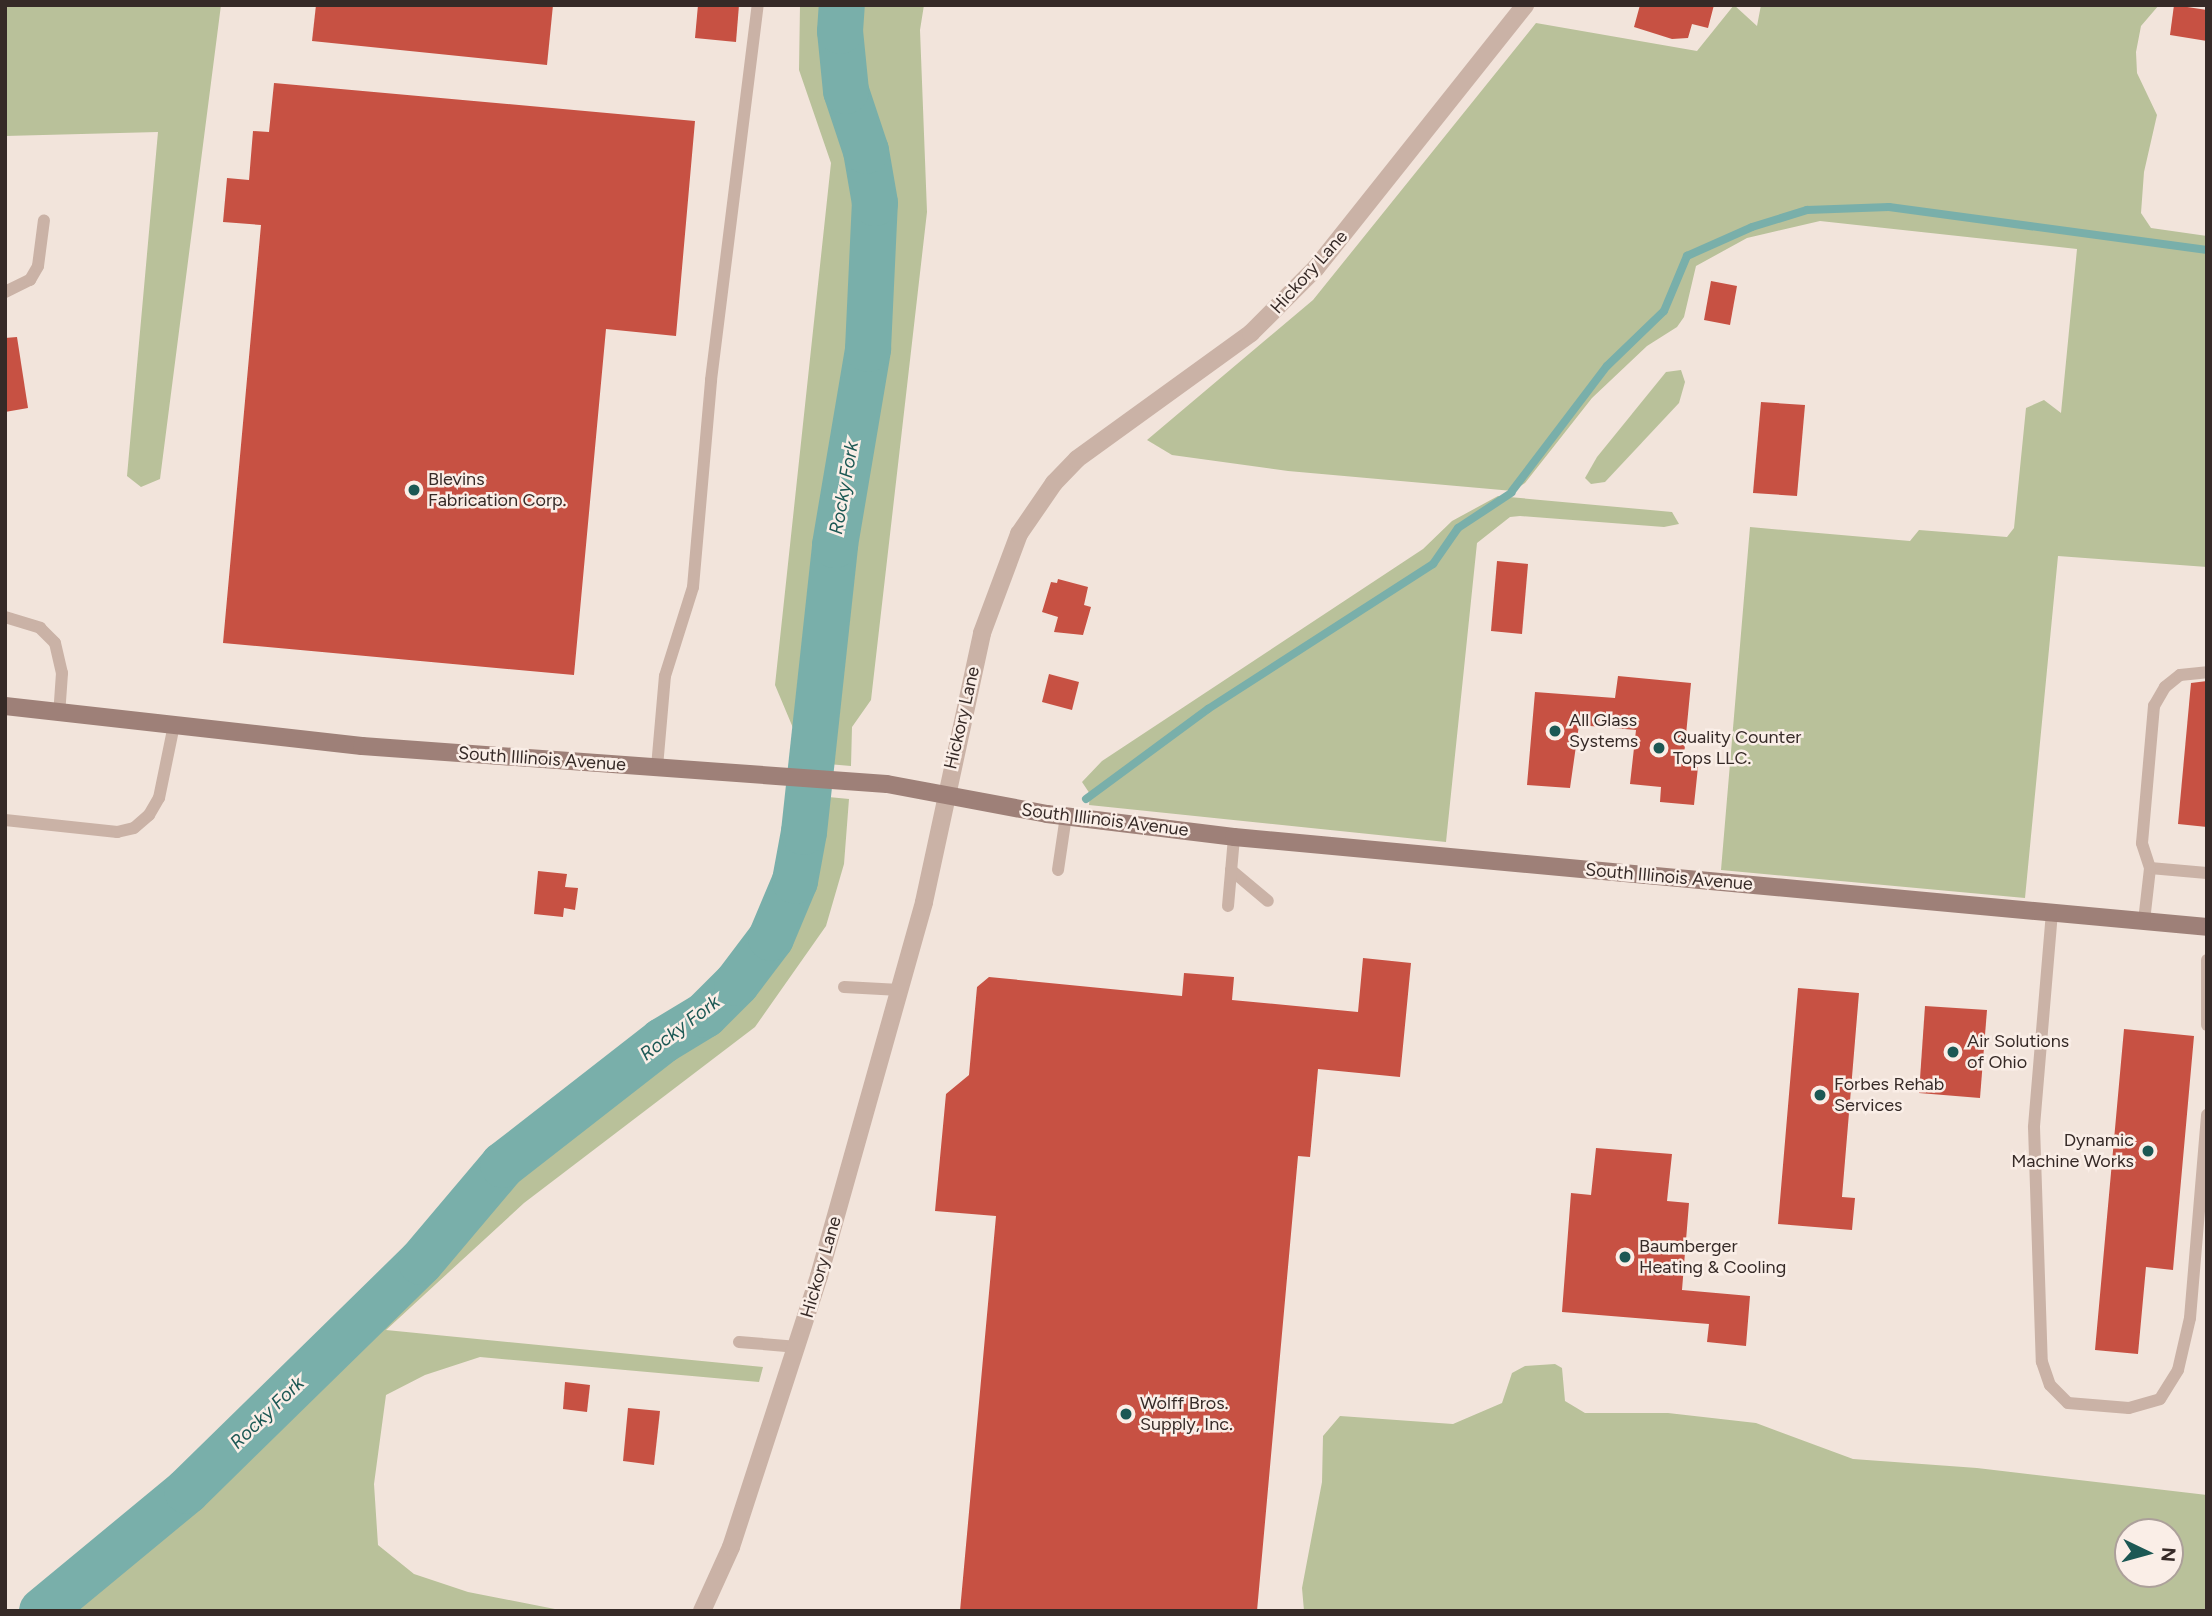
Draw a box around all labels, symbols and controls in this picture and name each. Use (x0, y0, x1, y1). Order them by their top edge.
street label: Hickory Lane (1266, 226, 1352, 318)
water label: Rocky Fork (825, 440, 863, 536)
place label: Blevins Fabrication Corp. (428, 469, 566, 512)
marker: Blevins Fabrication Corp. (406, 482, 422, 498)
street label: Hickory Lane (940, 665, 984, 771)
place label: All Glass Systems (1569, 710, 1638, 752)
marker: All Glass Systems (1547, 723, 1563, 739)
place label: Quality Counter Tops LLC. (1673, 727, 1801, 770)
marker: Quality Counter Tops LLC. (1651, 740, 1667, 756)
street label: South Illinois Avenue (457, 742, 627, 776)
street label: South Illinois Avenue (1020, 799, 1190, 841)
street label: South Illinois Avenue (1584, 859, 1754, 895)
water label: Rocky Fork (636, 991, 724, 1065)
place label: Air Solutions of Ohio (1967, 1031, 2069, 1074)
marker: Air Solutions of Ohio (1945, 1044, 1961, 1060)
place label: Forbes Rehab Services (1834, 1074, 1944, 1116)
marker: Forbes Rehab Services (1812, 1087, 1828, 1103)
place label: Dynamic Machine Works (2011, 1130, 2134, 1172)
marker: Dynamic Machine Works (2140, 1143, 2156, 1159)
street label: Hickory Lane (796, 1214, 846, 1320)
place label: Baumberger Heating & Cooling (1639, 1236, 1786, 1278)
marker: Baumberger Heating & Cooling (1617, 1249, 1633, 1265)
water label: Rocky Fork (225, 1372, 309, 1454)
place label: Wolff Bros. Supply, Inc. (1140, 1393, 1233, 1436)
marker: Wolff Bros. Supply, Inc. (1118, 1406, 1134, 1422)
north arrow (2114, 1518, 2184, 1588)
text: N (2156, 1546, 2181, 1563)

